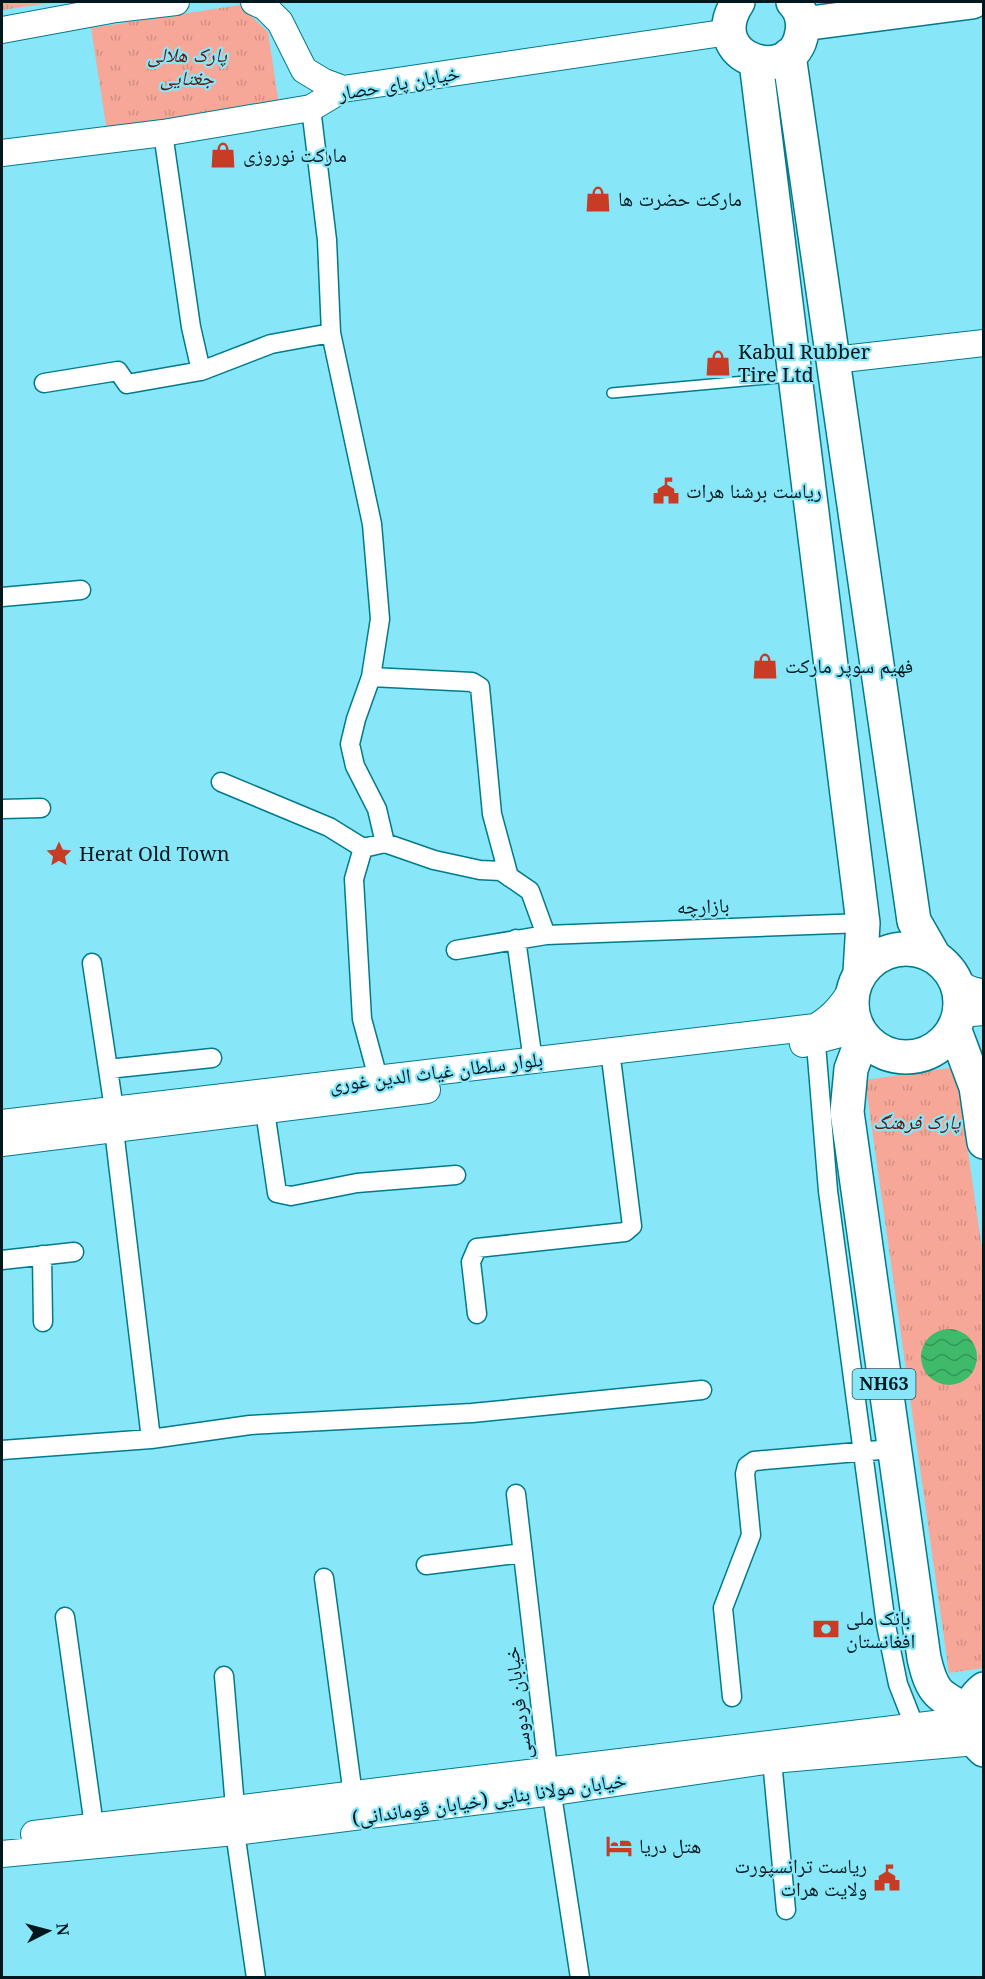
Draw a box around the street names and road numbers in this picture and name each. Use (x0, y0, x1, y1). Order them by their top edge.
street label: خیابان پای حصار (335, 58, 462, 107)
street label: بازارچه (676, 891, 730, 920)
street label: بلوار سلطان غیاث الدین غوری (328, 1045, 544, 1098)
road number: NH63 (852, 1369, 916, 1399)
street label: خیابان فردوسی (497, 1645, 538, 1761)
street label: خیابان مولانا بنایی (خیابان قوماندانی) (350, 1766, 628, 1831)

